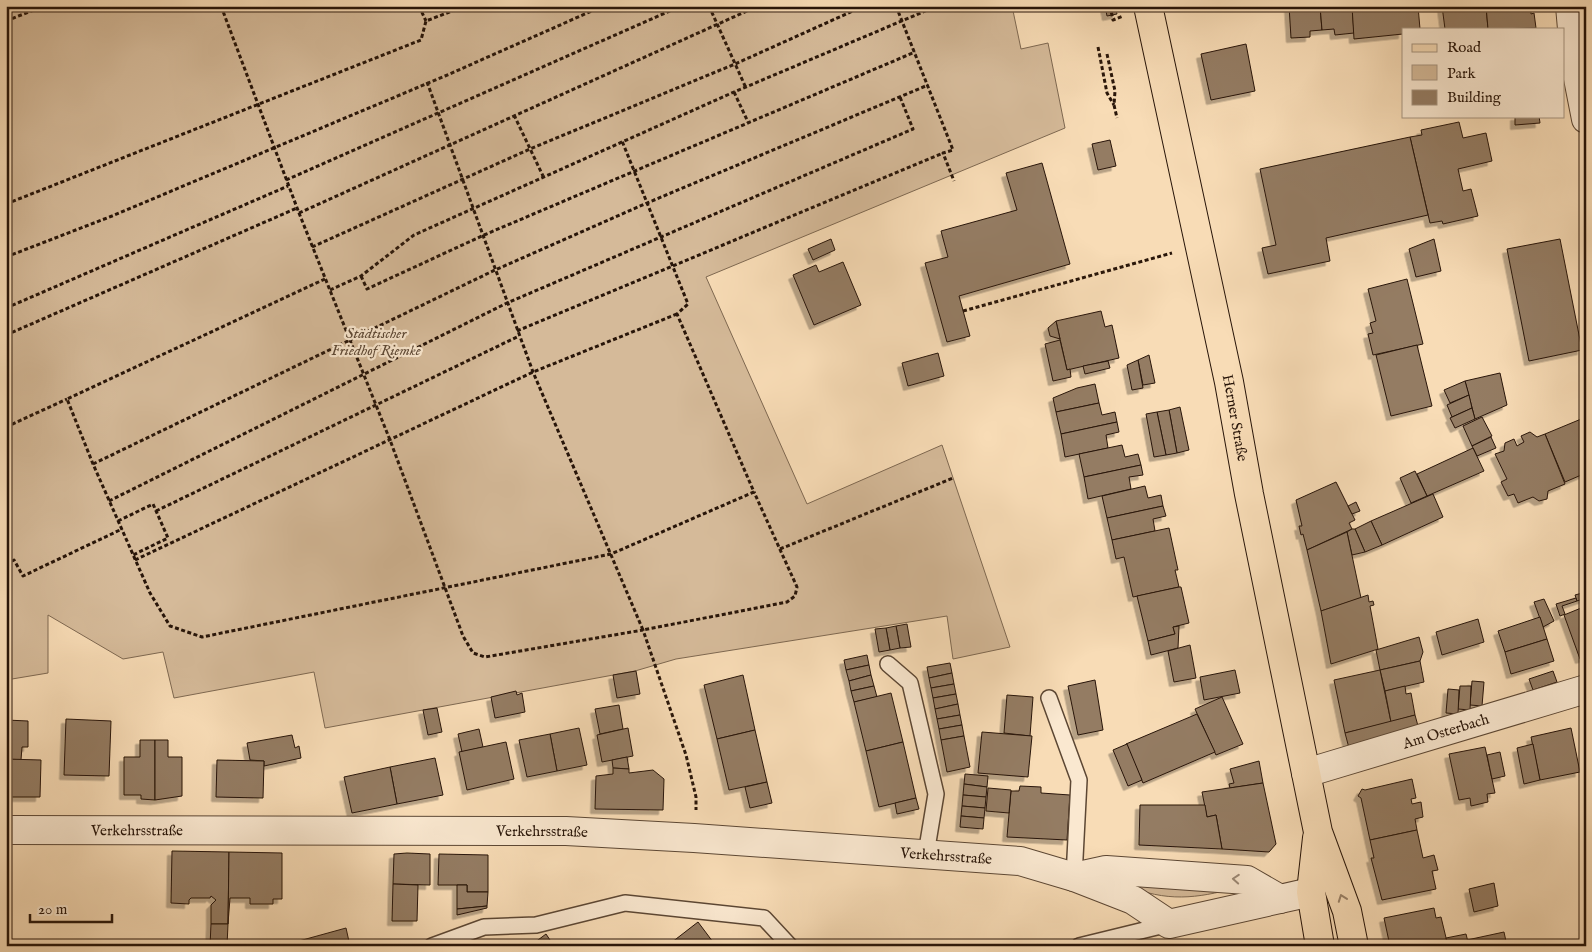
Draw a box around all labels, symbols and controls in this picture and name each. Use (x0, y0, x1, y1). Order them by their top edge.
legend (1402, 28, 1564, 118)
text: Road (1447, 38, 1482, 57)
text: Park (1447, 64, 1477, 83)
text: Building (1447, 88, 1502, 107)
park label: Städtischer Friedhof Riemke (331, 324, 421, 360)
street label: Herner Straße (1218, 373, 1252, 463)
street label: Am Osterbach (1400, 710, 1491, 754)
street label: Verkehrsstraße (90, 821, 183, 840)
street label: Verkehrsstraße (495, 822, 589, 842)
street label: Verkehrsstraße (899, 844, 993, 869)
one-way arrow (1232, 874, 1240, 885)
scale bar (30, 892, 112, 924)
one-way arrow (1338, 895, 1348, 903)
text: 20 m (38, 900, 68, 919)

